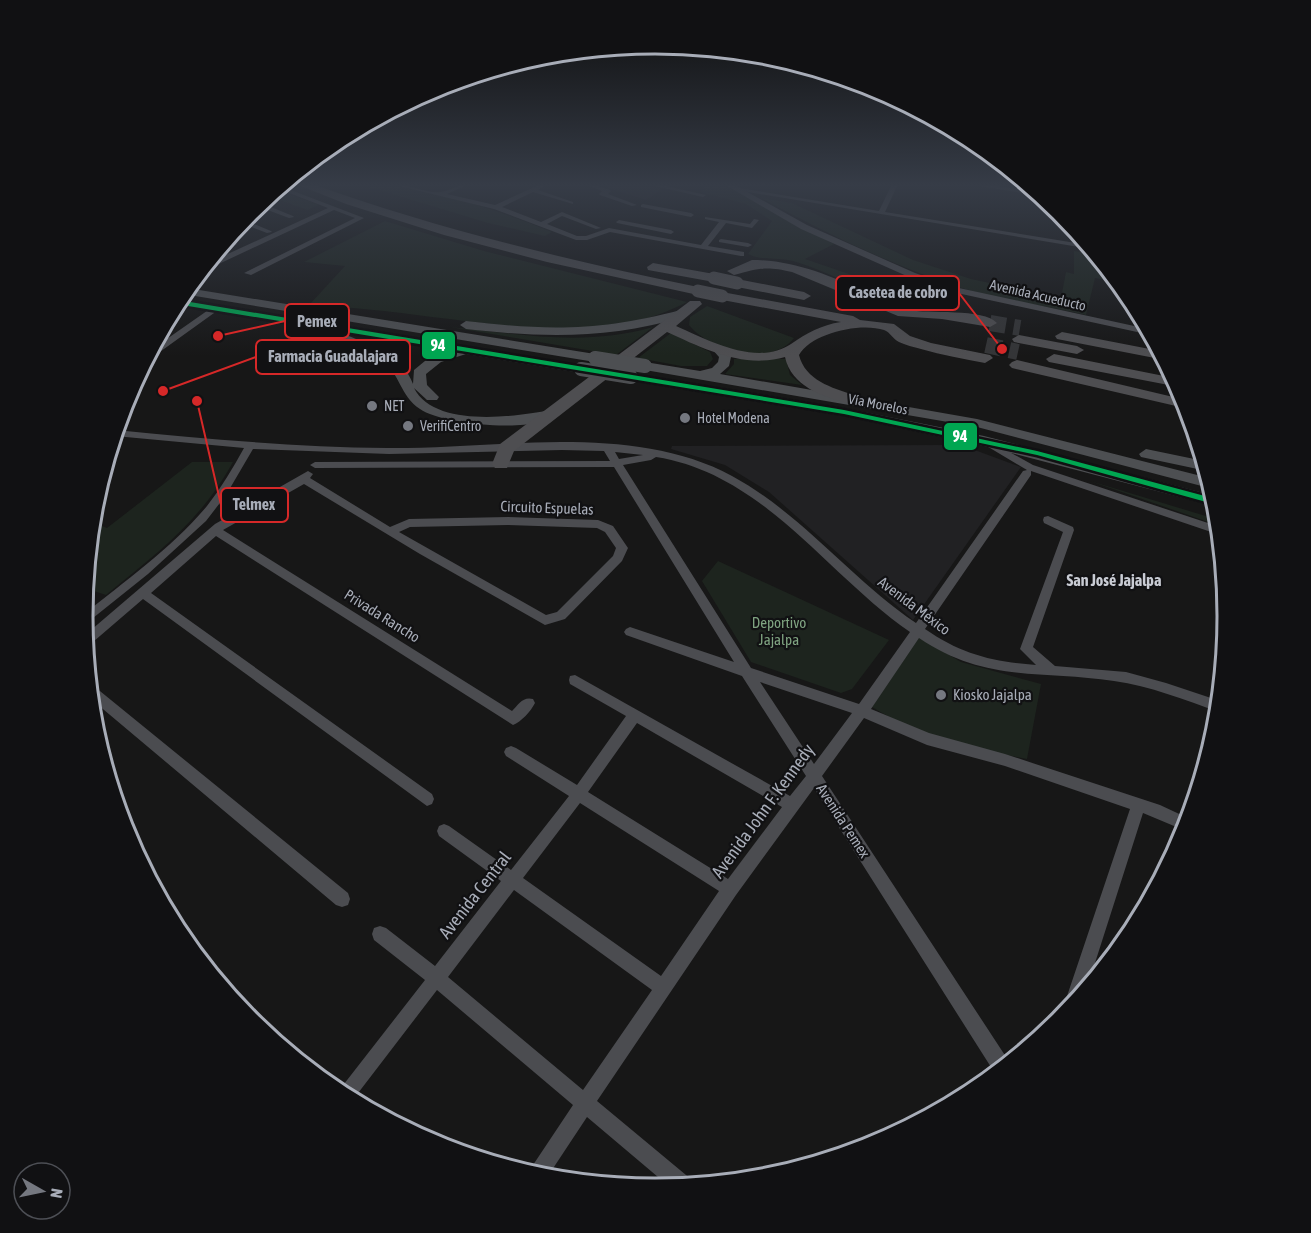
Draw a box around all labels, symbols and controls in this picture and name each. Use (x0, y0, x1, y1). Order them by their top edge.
callout: Casetea de cobro (836, 276, 959, 310)
street label: Avenida Acueducto (988, 276, 1088, 314)
text: Casetea de cobro (848, 283, 948, 301)
callout: Pemex (285, 304, 349, 338)
text: Pemex (297, 312, 338, 330)
line badge: 94 (421, 331, 456, 360)
text: 94 (430, 336, 446, 354)
callout: Farmacia Guadalajara (256, 340, 410, 374)
text: Farmacia Guadalajara (268, 347, 398, 365)
street label: Vía Morelos (847, 390, 909, 418)
place label: NET (384, 398, 404, 414)
marker: NET (365, 399, 379, 413)
place label: Hotel Modena (697, 410, 770, 426)
marker: Hotel Modena (678, 411, 692, 425)
place label: VerifiCentro (420, 418, 481, 434)
marker: VerifiCentro (401, 419, 415, 433)
line badge: 94 (943, 422, 978, 451)
text: 94 (952, 427, 968, 445)
callout: Telmex (221, 488, 288, 522)
text: Telmex (233, 495, 276, 513)
street label: Circuito Espuelas (500, 497, 594, 518)
district label: San José Jajalpa (1067, 571, 1161, 589)
street label: Avenida México (875, 573, 954, 638)
street label: Privada Rancho (341, 586, 423, 646)
park label: Deportivo Jajalpa (752, 614, 806, 648)
place label: Kiosko Jajalpa (953, 686, 1032, 703)
marker: Kiosko Jajalpa (934, 688, 948, 702)
street label: Avenida John F. Kennedy (707, 740, 818, 882)
street label: Avenida Pemex (813, 781, 874, 861)
street label: Avenida Central (434, 847, 515, 942)
north arrow (12, 1161, 72, 1221)
text: N (47, 1187, 66, 1199)

